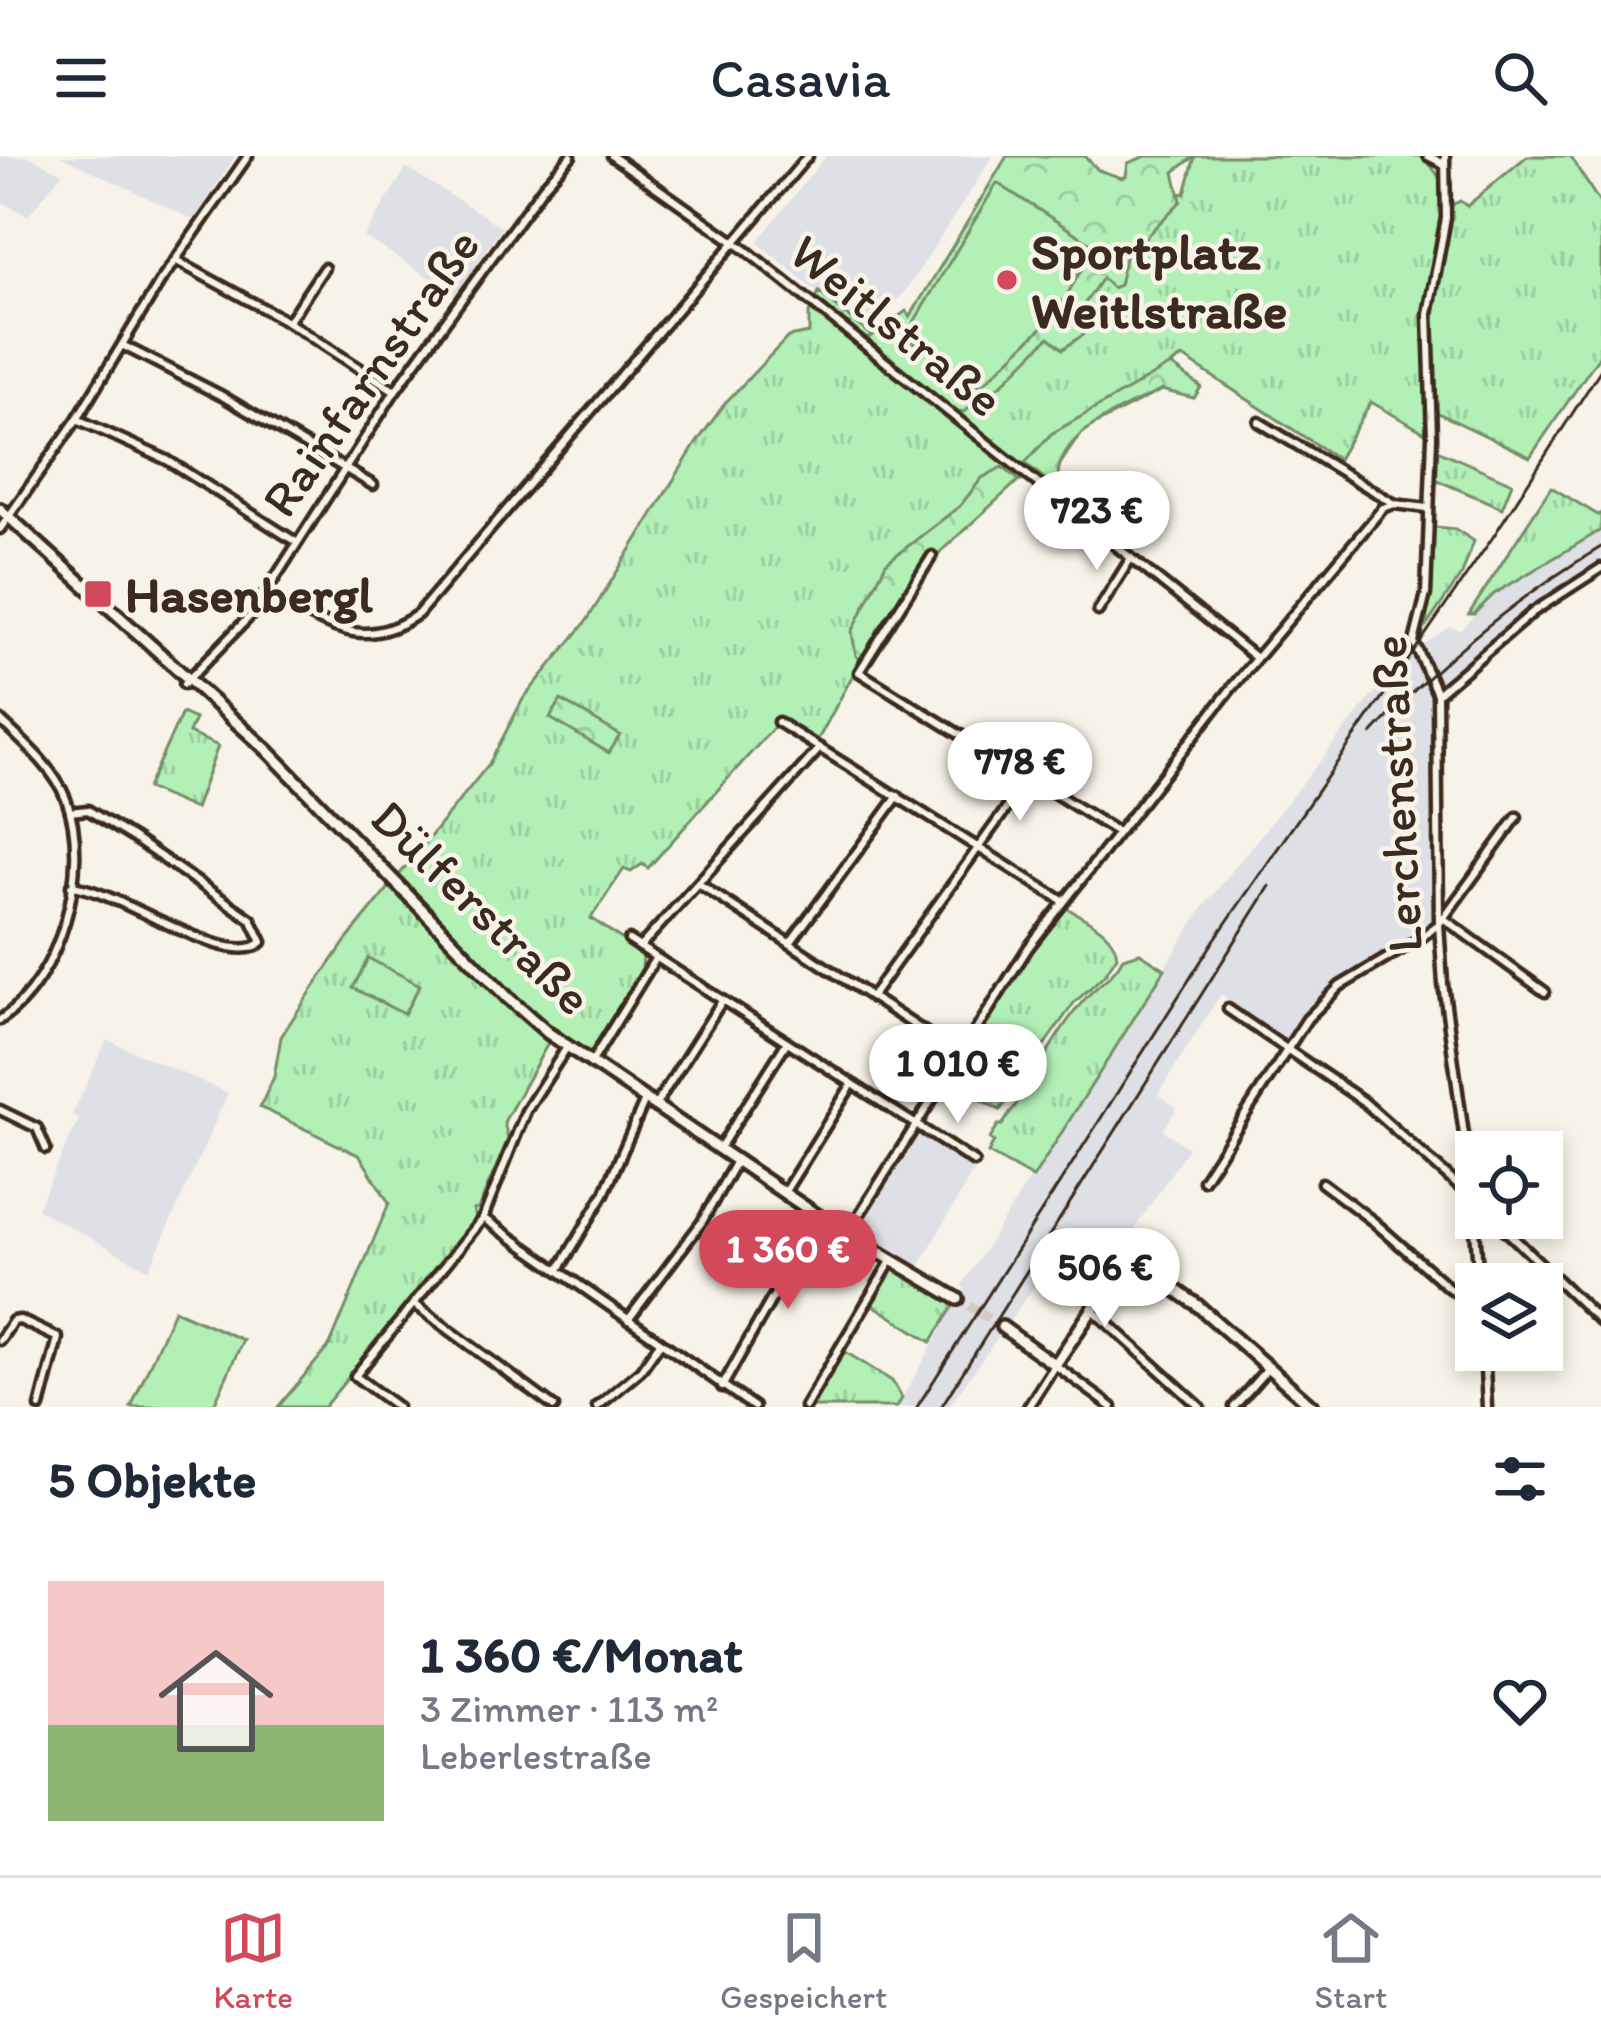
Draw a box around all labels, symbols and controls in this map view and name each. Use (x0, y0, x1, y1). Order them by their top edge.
icon: menu (48, 45, 114, 111)
icon: search (1487, 45, 1553, 111)
text: Casavia (710, 46, 891, 111)
street label: Rainfarnstraße (248, 216, 492, 528)
street label: Weitlstraße (778, 221, 1015, 430)
place label: Sportplatz Weitlstraße (1031, 221, 1287, 341)
marker: Sportplatz Weitlstraße (994, 267, 1020, 293)
pin: 723 € (1013, 471, 1181, 573)
text: 723 € (1051, 486, 1143, 533)
place label: Hasenbergl (125, 564, 373, 625)
marker: Hasenbergl (82, 578, 114, 610)
street label: Lerchenstraße (1358, 634, 1435, 954)
pin: 778 € (936, 722, 1104, 824)
text: 778 € (974, 737, 1066, 784)
street label: Dülferstraße (359, 787, 605, 1028)
pin: 1 010 € (847, 1024, 1069, 1126)
text: 1 010 € (896, 1039, 1020, 1086)
map controls (1455, 1131, 1563, 1371)
button: locate (1455, 1131, 1563, 1239)
pin: 1 360 € (677, 1210, 899, 1312)
text: 1 360 € (726, 1225, 850, 1272)
pin: 506 € (1021, 1228, 1189, 1330)
text: 506 € (1057, 1243, 1153, 1290)
button: layers (1455, 1263, 1563, 1371)
icon: filters (1487, 1446, 1553, 1512)
text: 5 Objekte (48, 1449, 256, 1510)
text: 1 360 €/Monat (420, 1624, 743, 1685)
icon: home (144, 1629, 288, 1773)
icon: heart (1487, 1668, 1553, 1734)
text: 3 Zimmer · 113 m² (420, 1685, 719, 1732)
text: Leberlestraße (420, 1732, 652, 1779)
tab: Karte (214, 1905, 293, 2016)
tab: Gespeichert (720, 1905, 887, 2016)
tab: Start (1314, 1905, 1387, 2016)

